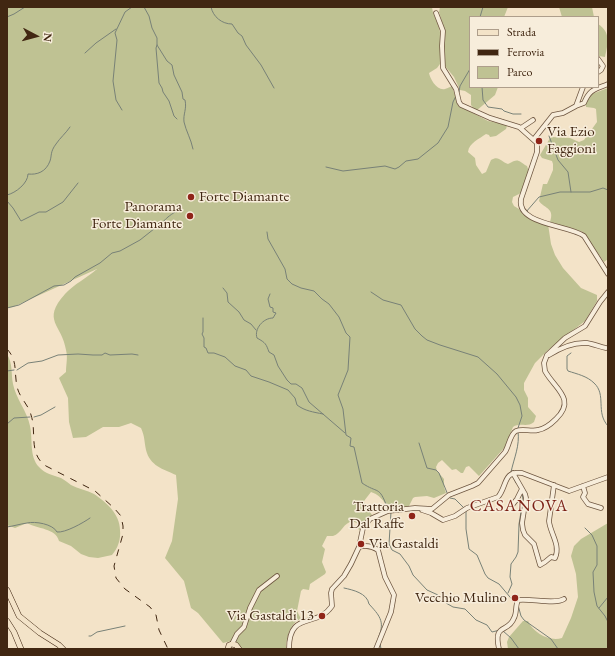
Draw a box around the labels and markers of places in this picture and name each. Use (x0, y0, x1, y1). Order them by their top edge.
place label: Via Ezio Faggioni (547, 123, 596, 158)
marker: Via Ezio Faggioni (534, 136, 544, 146)
place label: Forte Diamante (199, 188, 289, 206)
marker: Forte Diamante (186, 192, 196, 202)
place label: Panorama Forte Diamante (92, 198, 182, 233)
marker: Panorama Forte Diamante (185, 211, 195, 221)
place label: Trattoria Dal Raffe (349, 498, 404, 533)
marker: Trattoria Dal Raffe (407, 511, 417, 521)
place label: Via Gastaldi (369, 535, 439, 553)
marker: Via Gastaldi (356, 539, 366, 549)
place label: Vecchio Mulino (415, 589, 507, 607)
marker: Vecchio Mulino (510, 593, 520, 603)
place label: Via Gastaldi 13 (227, 607, 314, 625)
marker: Via Gastaldi 13 (317, 611, 327, 621)

